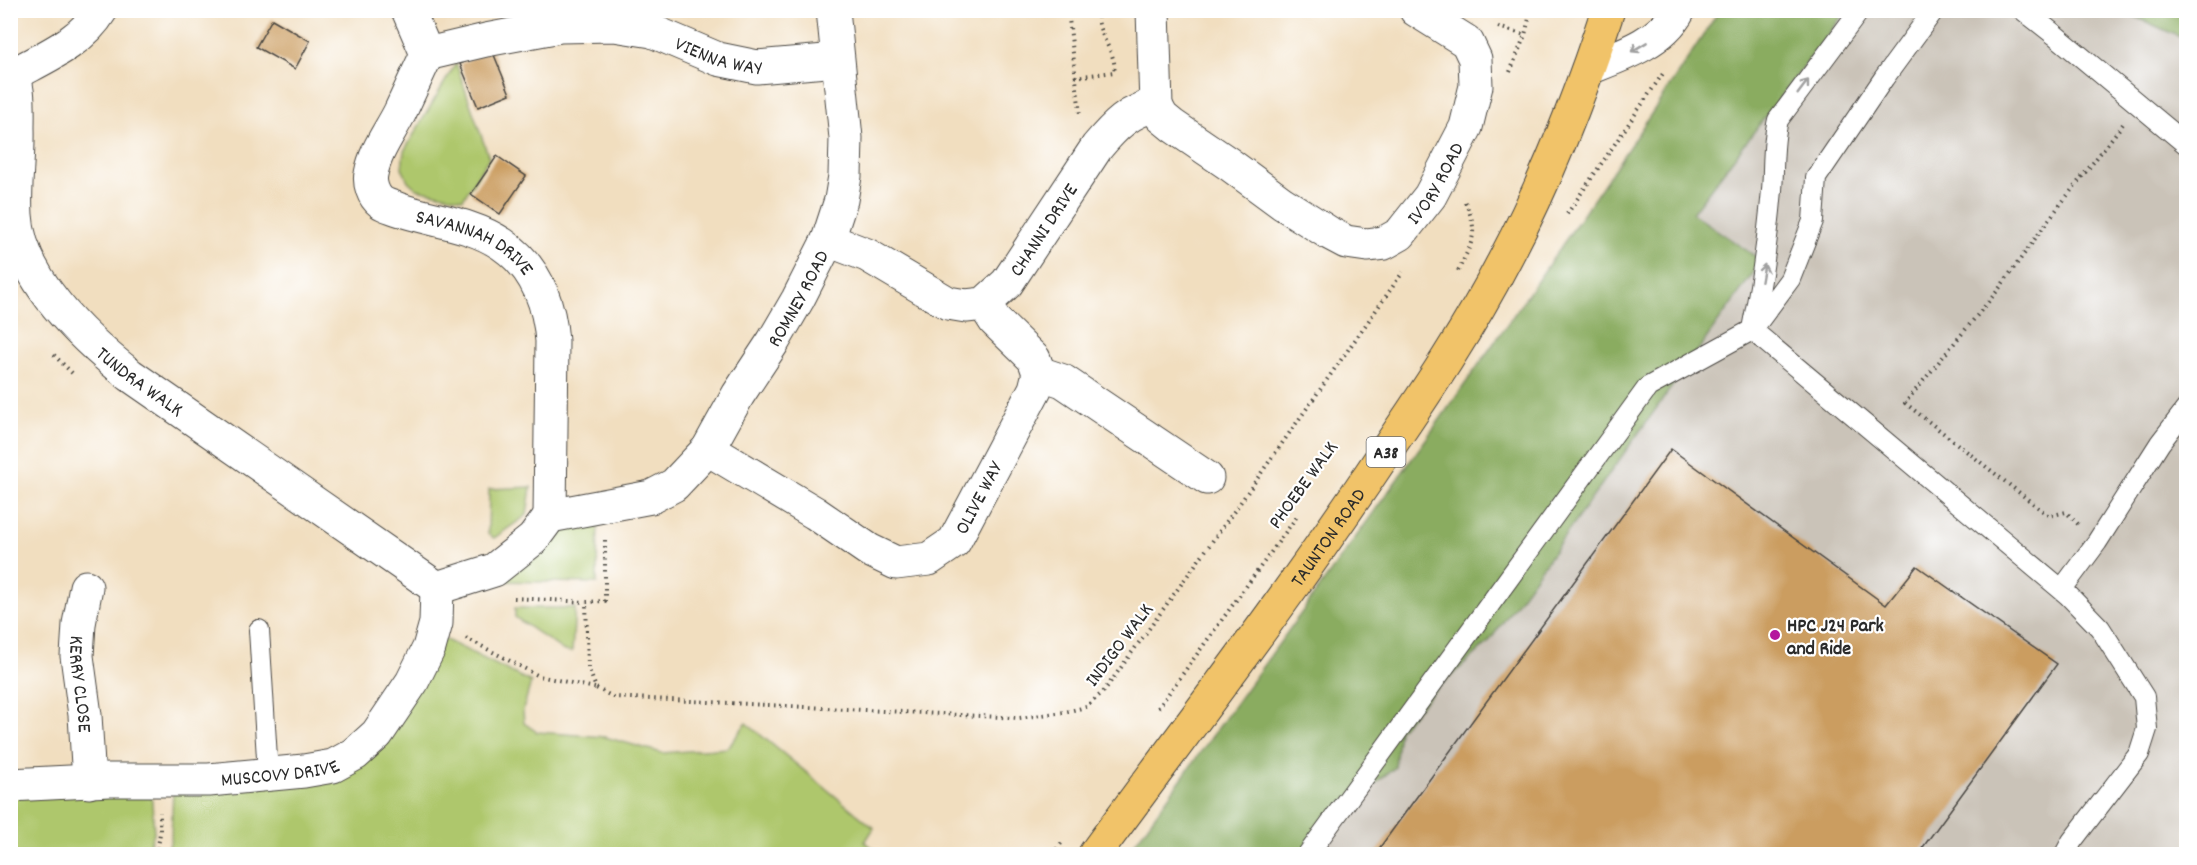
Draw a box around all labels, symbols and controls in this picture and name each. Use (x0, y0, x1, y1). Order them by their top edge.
street label: VIENNA WAY (670, 31, 764, 84)
one-way arrow (1631, 41, 1648, 53)
one-way arrow (1796, 79, 1809, 95)
street label: IVORY ROAD (1402, 138, 1473, 232)
street label: CHANNI DRIVE (1004, 179, 1086, 283)
street label: SAVANNAH DRIVE (412, 204, 539, 282)
street label: ROMNEY ROAD (762, 246, 838, 353)
one-way arrow (1758, 263, 1769, 283)
street label: TUNDRA WALK (88, 341, 188, 425)
street label: PHOEBE WALK (1263, 436, 1346, 536)
road number: A38 (1366, 437, 1406, 467)
street label: OLIVE WAY (949, 457, 1011, 540)
street label: TAUNTON ROAD (1285, 484, 1374, 594)
street label: INDIGO WALK (1080, 598, 1161, 694)
place label: HPC J24 Park and Ride (1787, 613, 1884, 664)
marker: HPC J24 Park and Ride (1768, 628, 1782, 642)
street label: KERRY CLOSE (60, 635, 97, 733)
street label: MUSCOVY DRIVE (220, 754, 346, 796)

